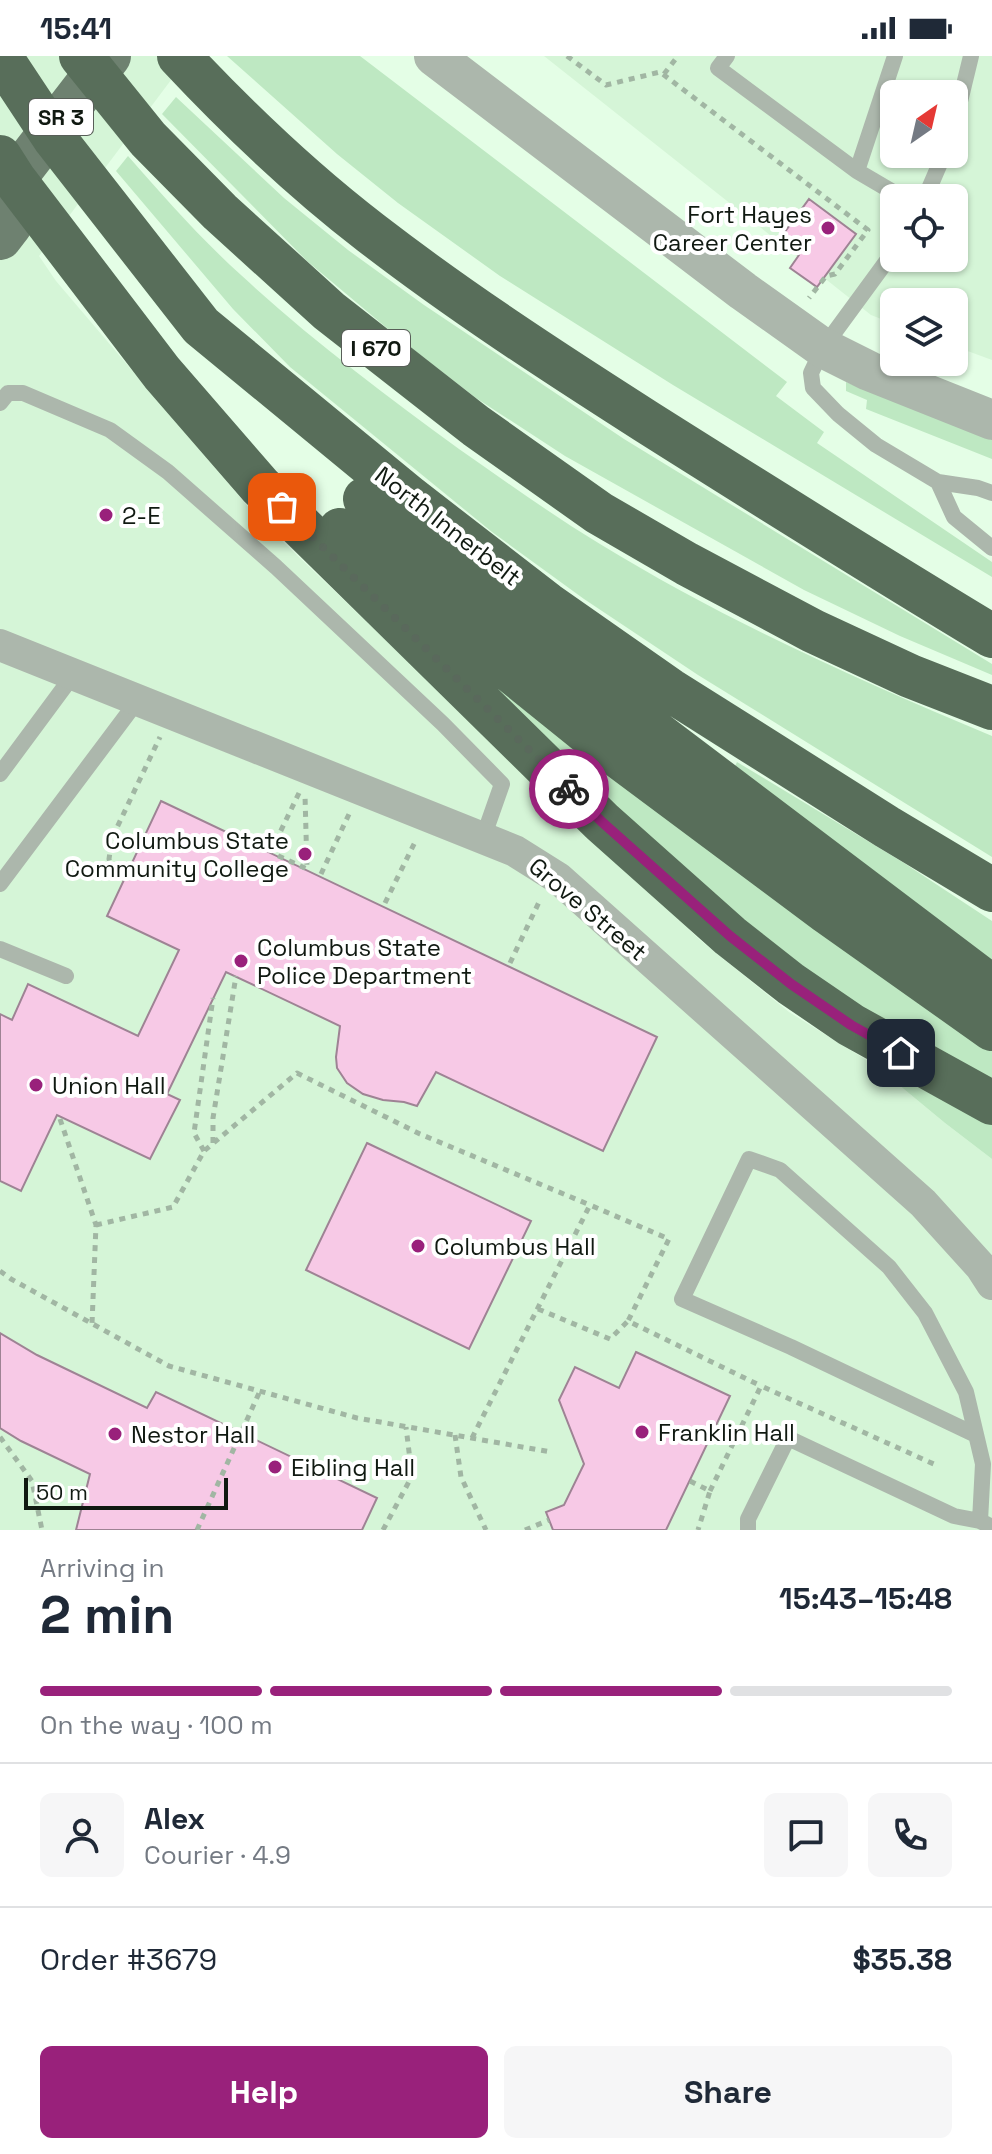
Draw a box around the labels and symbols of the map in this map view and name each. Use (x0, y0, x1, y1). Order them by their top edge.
north arrow (880, 80, 968, 168)
road number: SR 3 (29, 99, 93, 135)
place label: Fort Hayes Career Center (653, 199, 812, 258)
marker: Fort Hayes Career Center (819, 219, 837, 237)
road number: I 670 (342, 330, 410, 366)
street label: North Innerbelt (369, 459, 527, 593)
pin (248, 473, 316, 541)
place label: 2-E (122, 500, 161, 531)
marker: 2-E (97, 506, 115, 524)
courier (529, 749, 609, 829)
place label: Columbus State Community College (65, 825, 289, 884)
marker: Columbus State Community College (296, 845, 314, 863)
street label: Grove Street (523, 851, 653, 967)
place label: Columbus State Police Department (257, 932, 472, 991)
marker: Columbus State Police Department (232, 952, 250, 970)
pin (867, 1019, 935, 1087)
place label: Union Hall (52, 1070, 166, 1101)
marker: Union Hall (27, 1076, 45, 1094)
place label: Columbus Hall (434, 1231, 596, 1262)
marker: Columbus Hall (409, 1237, 427, 1255)
place label: Franklin Hall (658, 1417, 795, 1448)
place label: Nestor Hall (131, 1419, 255, 1450)
marker: Franklin Hall (633, 1423, 651, 1441)
marker: Nestor Hall (106, 1425, 124, 1443)
place label: Eibling Hall (291, 1452, 415, 1483)
marker: Eibling Hall (266, 1458, 284, 1476)
scale bar (24, 1474, 228, 1510)

